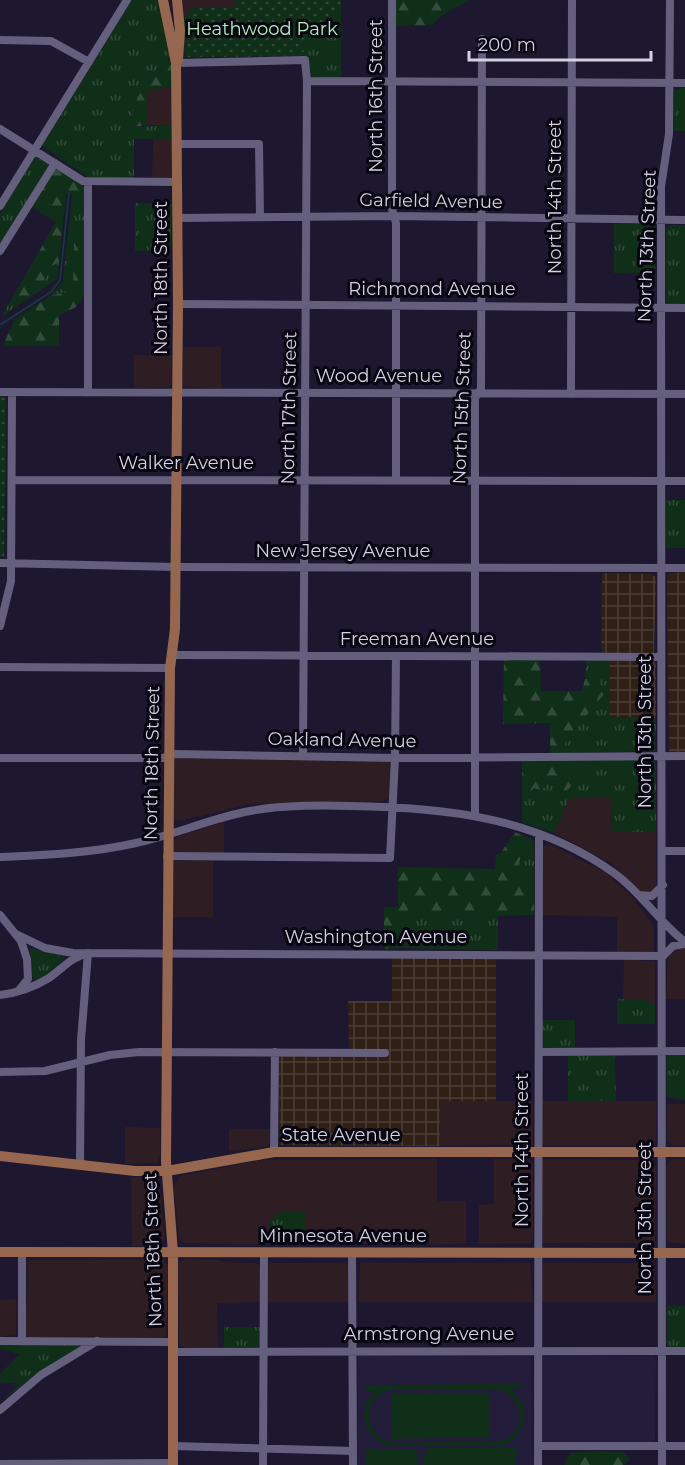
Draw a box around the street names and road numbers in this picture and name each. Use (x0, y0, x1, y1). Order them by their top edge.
street label: North 16th Street (365, 19, 387, 173)
street label: North 14th Street (544, 120, 566, 274)
street label: North 13th Street (633, 169, 661, 323)
street label: Garfield Avenue (359, 189, 503, 213)
street label: North 18th Street (150, 201, 172, 355)
street label: Richmond Avenue (348, 278, 516, 300)
street label: North 17th Street (277, 331, 301, 485)
street label: North 15th Street (448, 331, 476, 485)
street label: Wood Avenue (316, 365, 442, 387)
street label: Walker Avenue (118, 452, 254, 474)
street label: New Jersey Avenue (256, 540, 431, 562)
street label: Freeman Avenue (340, 628, 494, 650)
street label: North 13th Street (634, 656, 656, 808)
street label: North 18th Street (140, 686, 164, 840)
street label: Oakland Avenue (267, 728, 417, 752)
street label: Washington Avenue (285, 926, 468, 948)
street label: North 14th Street (511, 1073, 533, 1227)
street label: State Avenue (281, 1124, 401, 1146)
street label: North 13th Street (634, 1142, 656, 1294)
street label: North 18th Street (139, 1173, 167, 1327)
street label: Minnesota Avenue (259, 1225, 427, 1247)
street label: Armstrong Avenue (344, 1323, 514, 1345)

